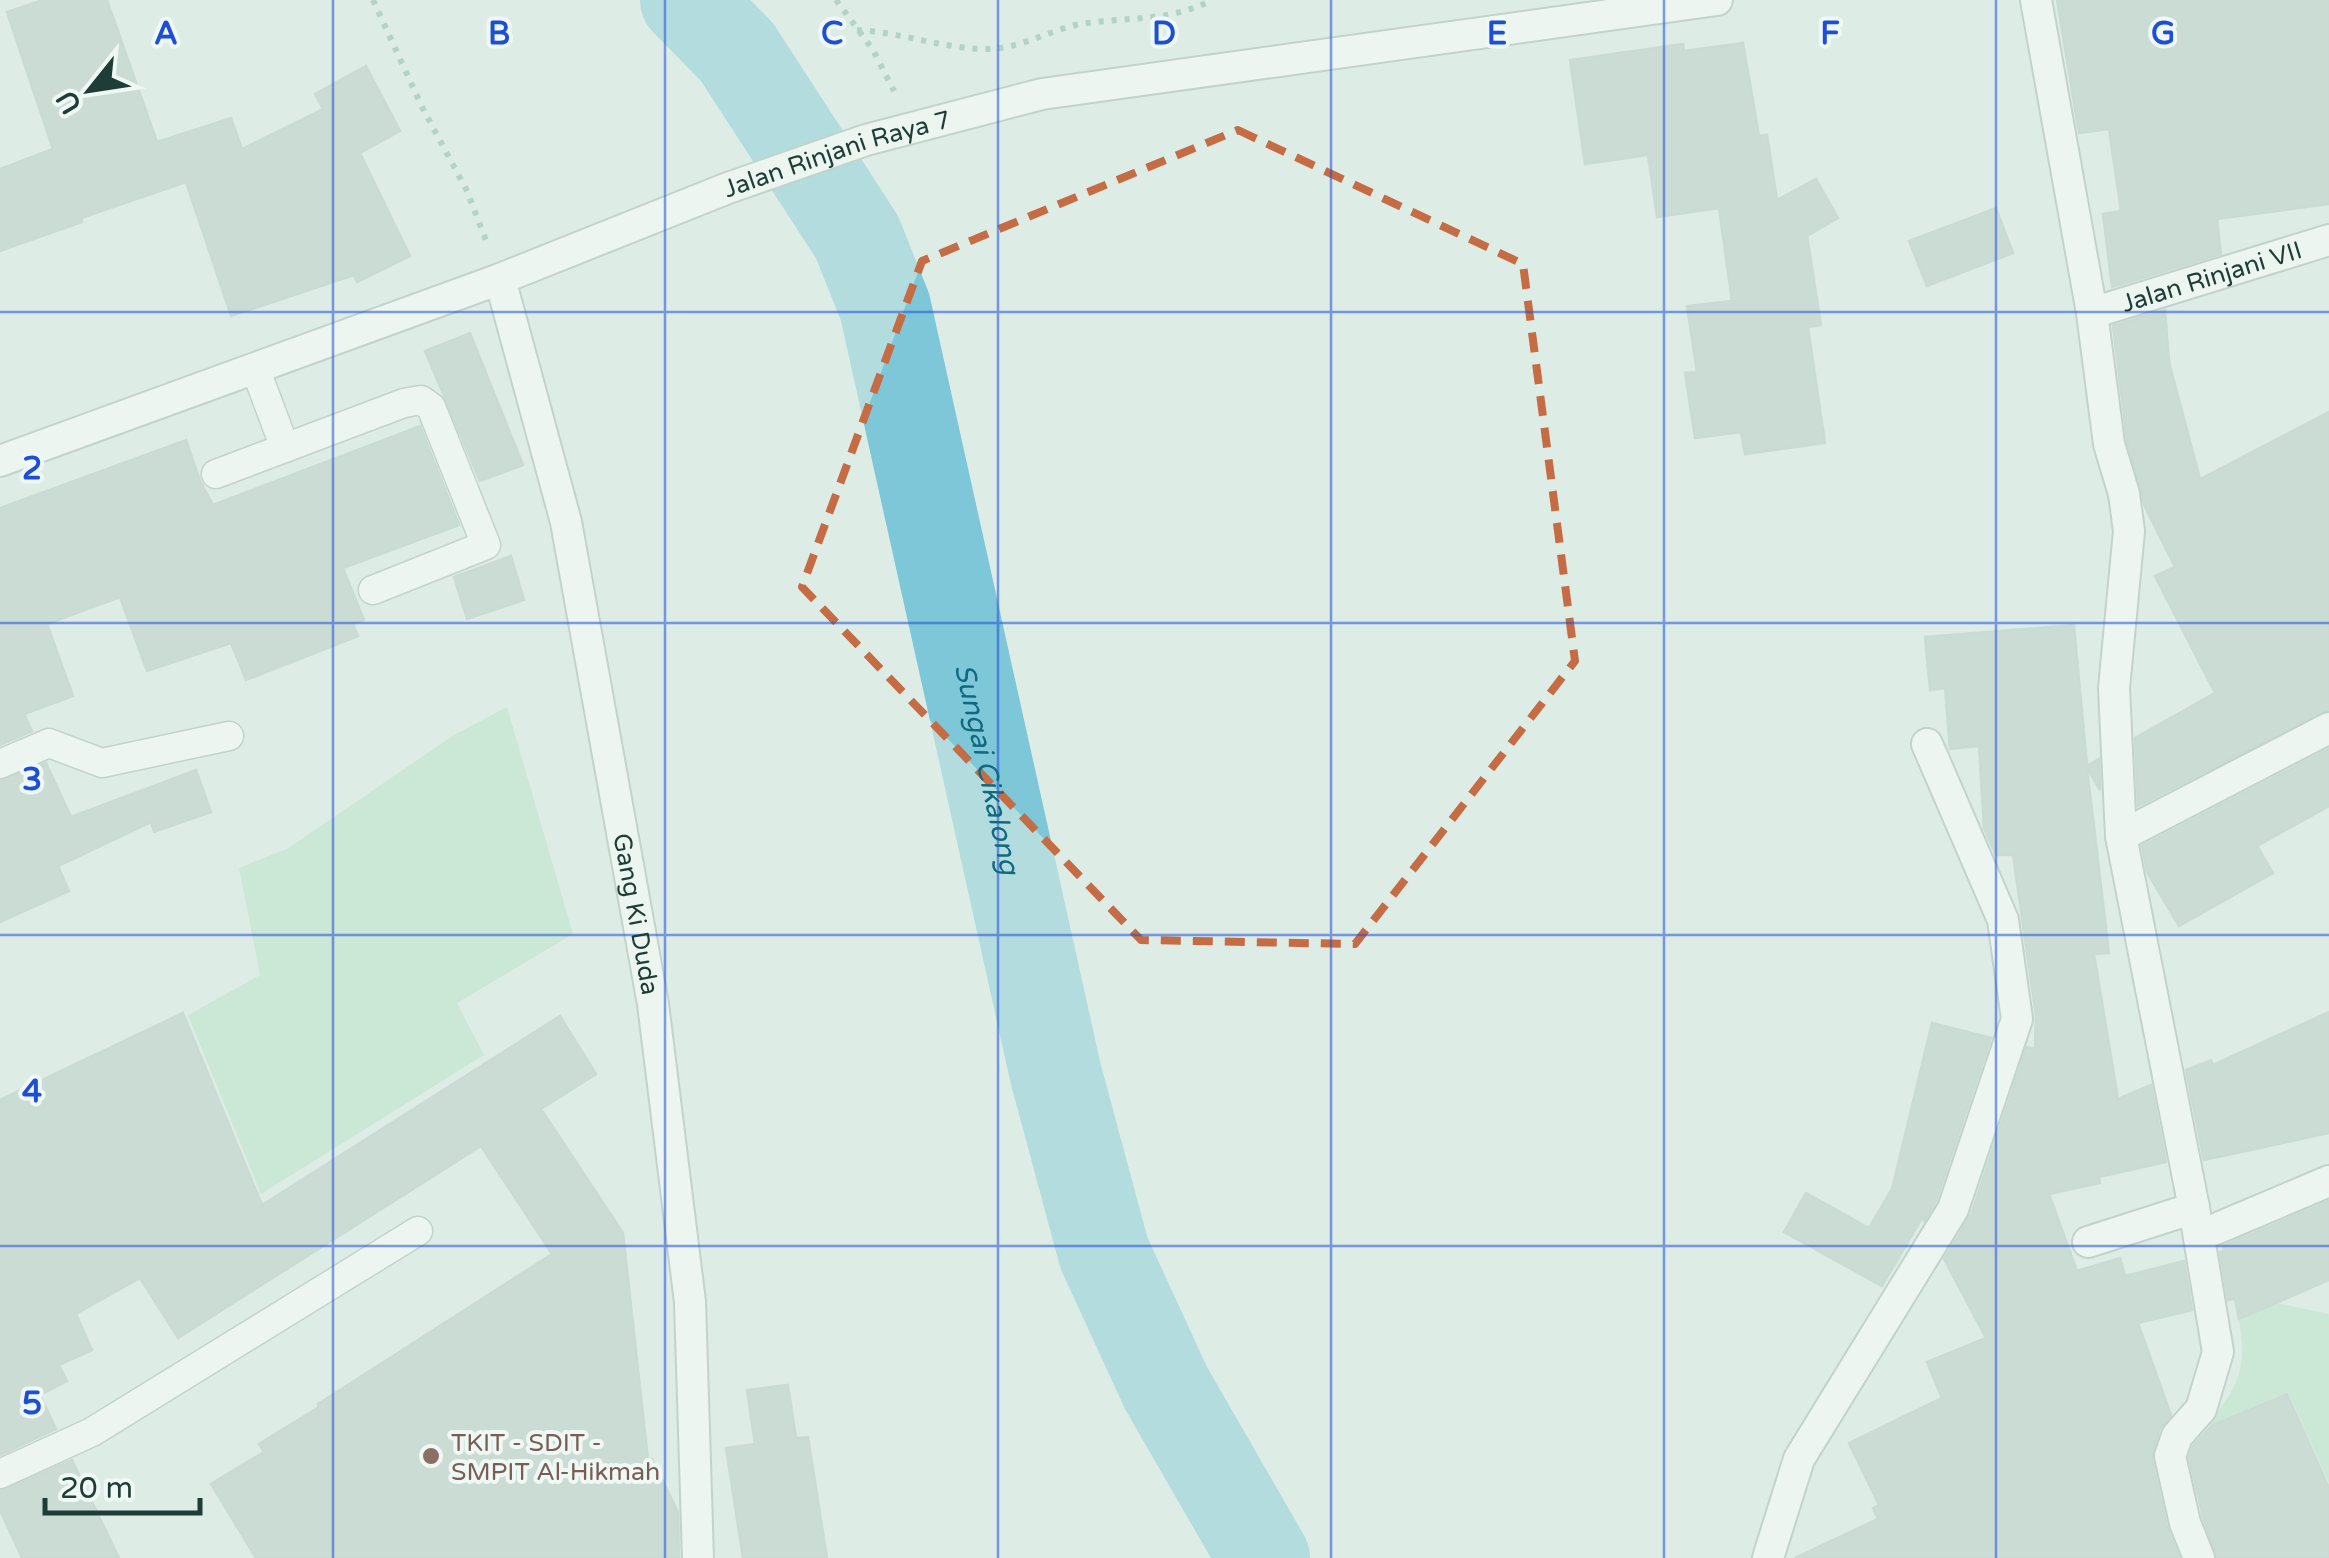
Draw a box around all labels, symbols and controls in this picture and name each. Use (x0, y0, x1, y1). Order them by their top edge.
text: A (154, 15, 178, 53)
text: B (488, 15, 510, 53)
text: C (821, 15, 843, 53)
text: D (1152, 15, 1176, 53)
text: E (1487, 15, 1507, 53)
text: F (1820, 15, 1840, 53)
text: G (2151, 15, 2175, 53)
north arrow (40, 40, 140, 140)
text: U (49, 84, 89, 120)
street label: Jalan Rinjani Raya 7 (720, 105, 954, 204)
street label: Jalan Rinjani VII (2118, 235, 2306, 319)
text: 2 (22, 450, 42, 488)
water label: Sungai Cikalong (947, 661, 1027, 879)
text: 3 (22, 761, 42, 799)
street label: Gang Ki Duda (606, 831, 665, 997)
text: 4 (22, 1073, 42, 1111)
text: 5 (22, 1385, 42, 1423)
place label: TKIT - SDIT - SMPIT Al-Hikmah (451, 1428, 660, 1487)
marker: TKIT - SDIT - SMPIT Al-Hikmah (420, 1445, 442, 1467)
scale bar (45, 1453, 200, 1515)
text: 20 m (60, 1470, 133, 1507)

